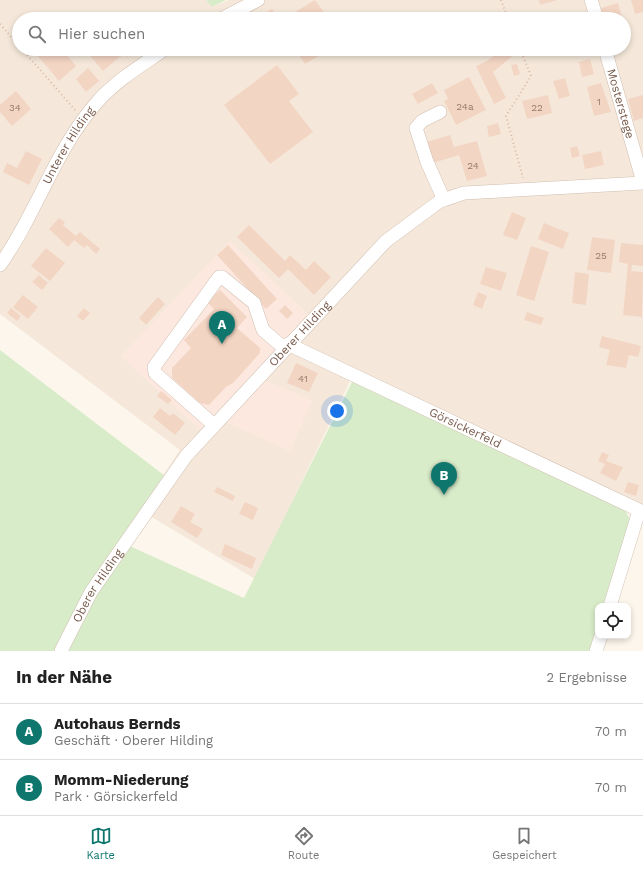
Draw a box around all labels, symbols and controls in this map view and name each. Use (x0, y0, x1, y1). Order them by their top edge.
search box (12, 12, 631, 56)
icon: search (26, 23, 48, 45)
text: Hier suchen (58, 25, 145, 43)
street label: Mosterstege (604, 67, 637, 140)
house number: 1 (597, 96, 601, 107)
house number: 24a (456, 101, 474, 112)
house number: 34 (9, 102, 21, 113)
house number: 22 (531, 102, 543, 113)
street label: Unterer Hilding (40, 103, 98, 186)
house number: 24 (467, 160, 479, 171)
house number: 25 (595, 250, 607, 261)
street label: Oberer Hilding (266, 298, 334, 369)
pin: A (209, 311, 235, 344)
house number: 41 (298, 373, 308, 384)
your location (327, 401, 347, 421)
street label: Görsickerfeld (427, 405, 503, 451)
pin: B (431, 462, 457, 495)
street label: Oberer Hilding (70, 546, 126, 625)
map controls (595, 603, 631, 639)
button: locate (595, 603, 631, 639)
text: In der Nähe (16, 667, 112, 687)
text: 2 Ergebnisse (546, 670, 627, 685)
text: Autohaus Bernds (54, 715, 181, 733)
text: A (25, 724, 33, 739)
text: 70 m (595, 724, 627, 739)
text: Geschäft · Oberer Hilding (54, 733, 213, 748)
text: Momm-Niederung (54, 771, 188, 789)
text: B (25, 780, 33, 795)
text: 70 m (595, 780, 627, 795)
text: Park · Görsickerfeld (54, 789, 178, 804)
tab: Karte (86, 825, 115, 862)
tab: Route (288, 825, 319, 862)
tab: Gespeichert (492, 825, 557, 862)

